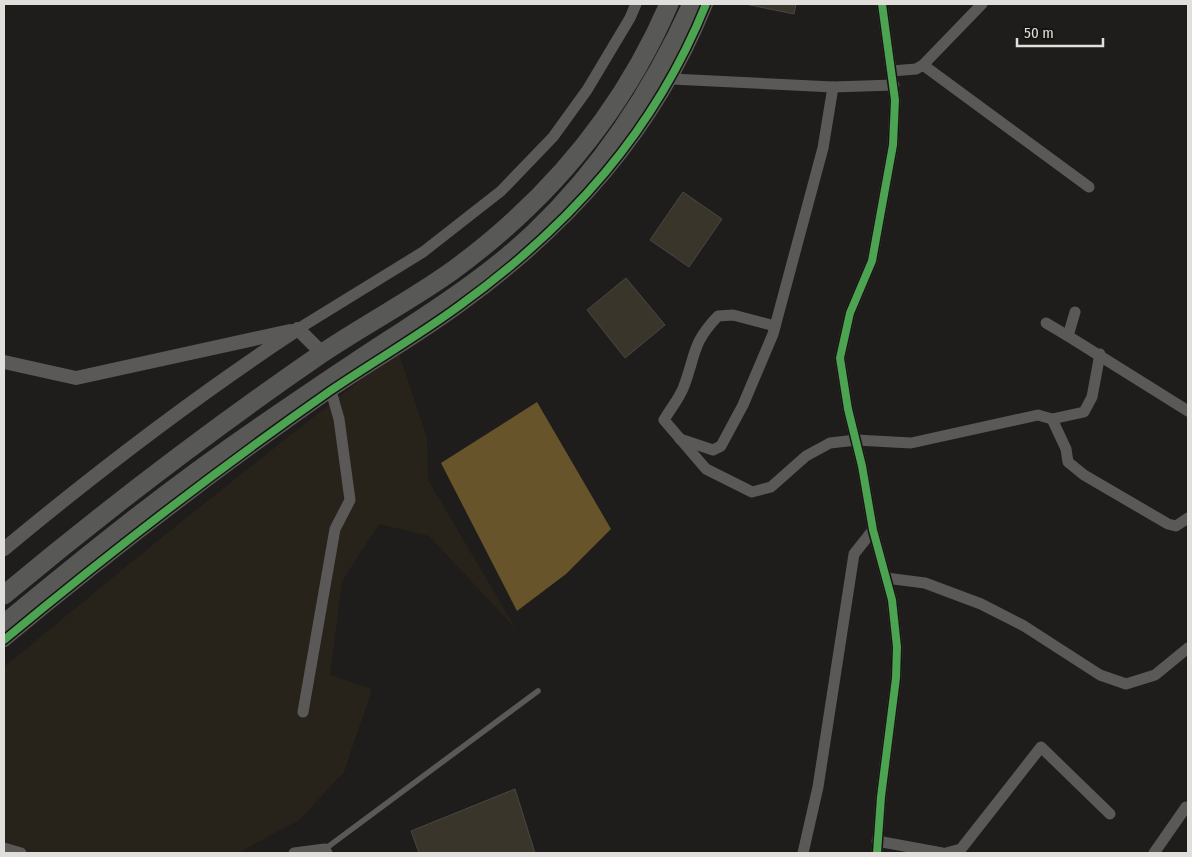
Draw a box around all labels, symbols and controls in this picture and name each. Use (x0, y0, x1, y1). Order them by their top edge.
scale bar (1017, 15, 1103, 47)
text: 50 m (1024, 24, 1054, 42)

